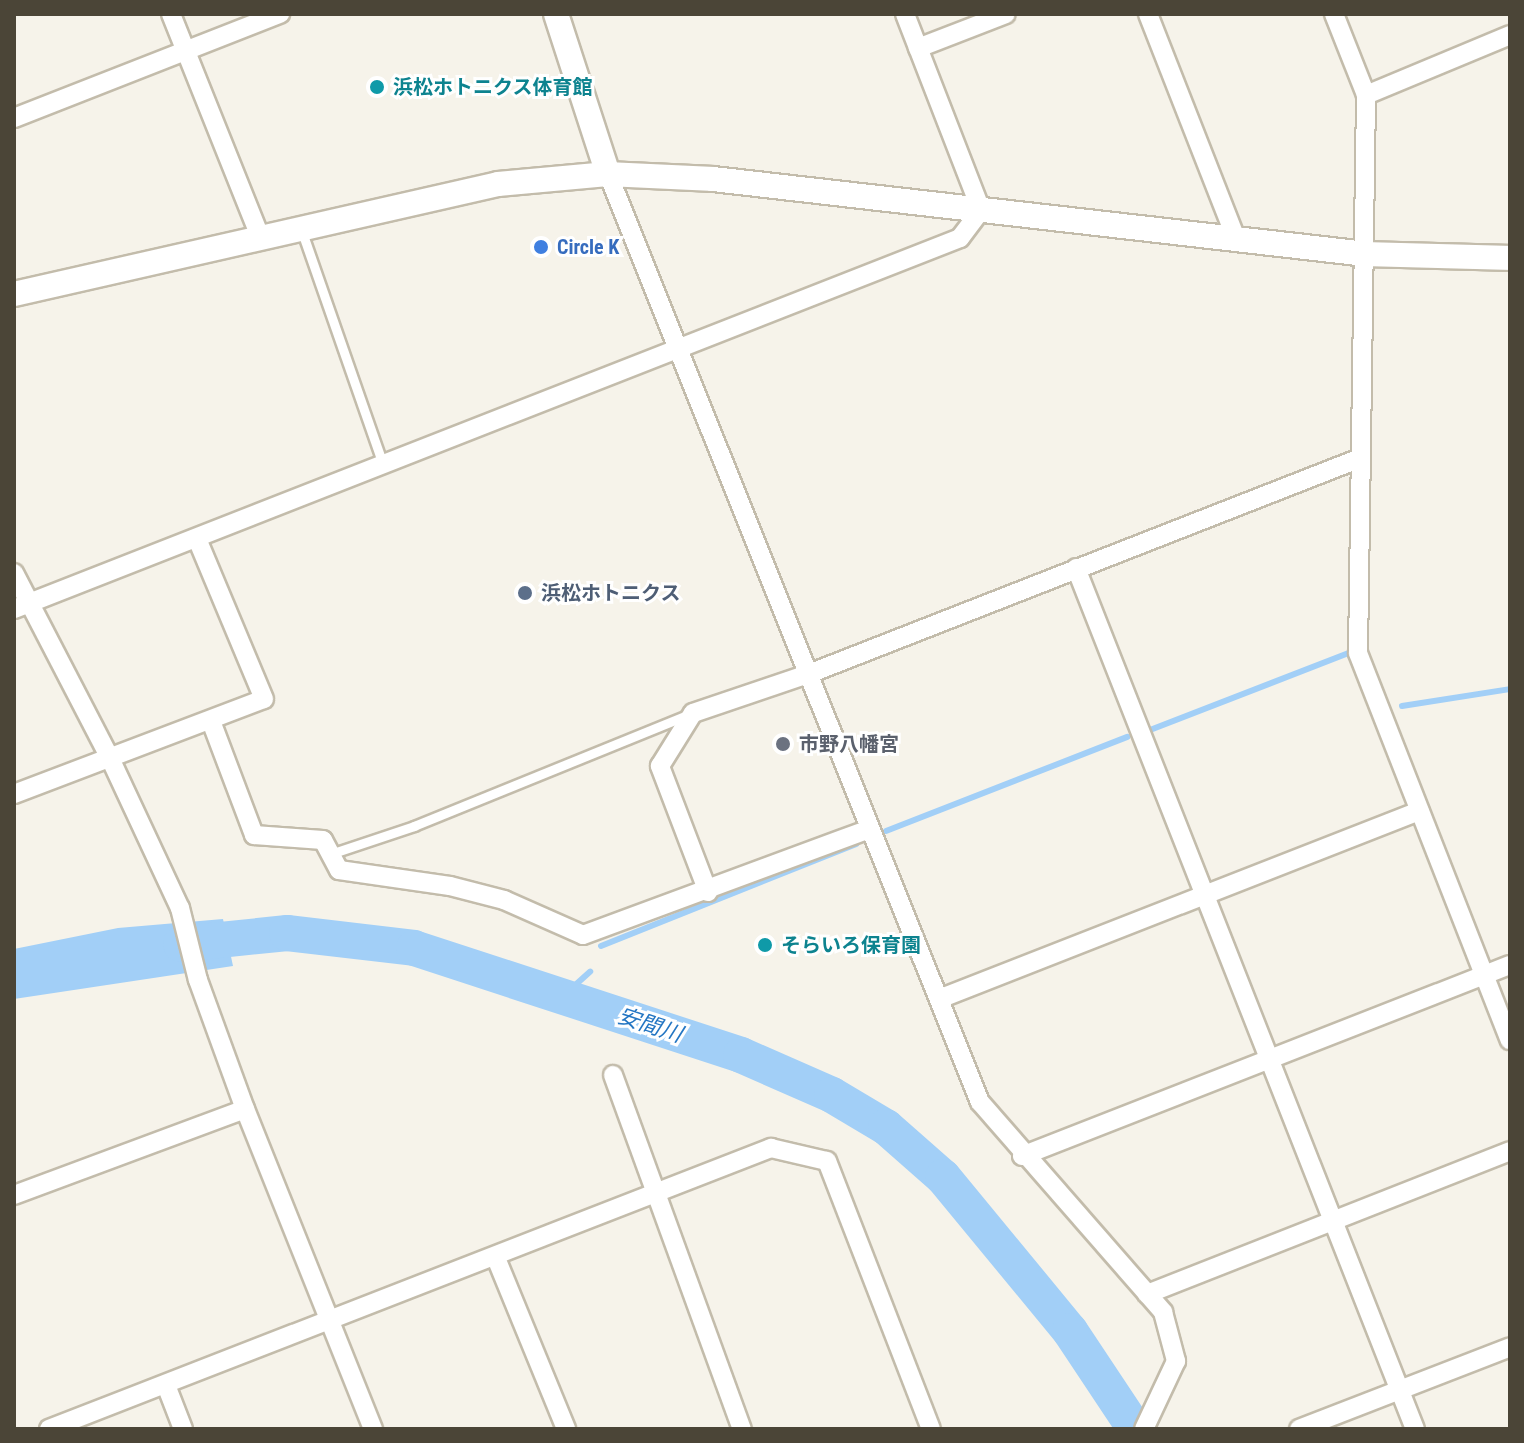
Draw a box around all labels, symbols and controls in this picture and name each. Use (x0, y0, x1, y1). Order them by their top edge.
place label: 浜松ホトニクス体育館 (393, 75, 593, 99)
marker: 浜松ホトニクス体育館 (368, 78, 386, 96)
place label: Circle K (557, 235, 619, 259)
marker: Circle K (532, 238, 550, 256)
place label: 浜松ホトニクス (541, 581, 681, 605)
marker: 浜松ホトニクス (516, 584, 534, 602)
place label: 市野八幡宮 (799, 732, 899, 756)
marker: 市野八幡宮 (774, 735, 792, 753)
place label: そらいろ保育園 (781, 933, 921, 957)
marker: そらいろ保育園 (756, 936, 774, 954)
water label: 安間川 (615, 1002, 685, 1048)

